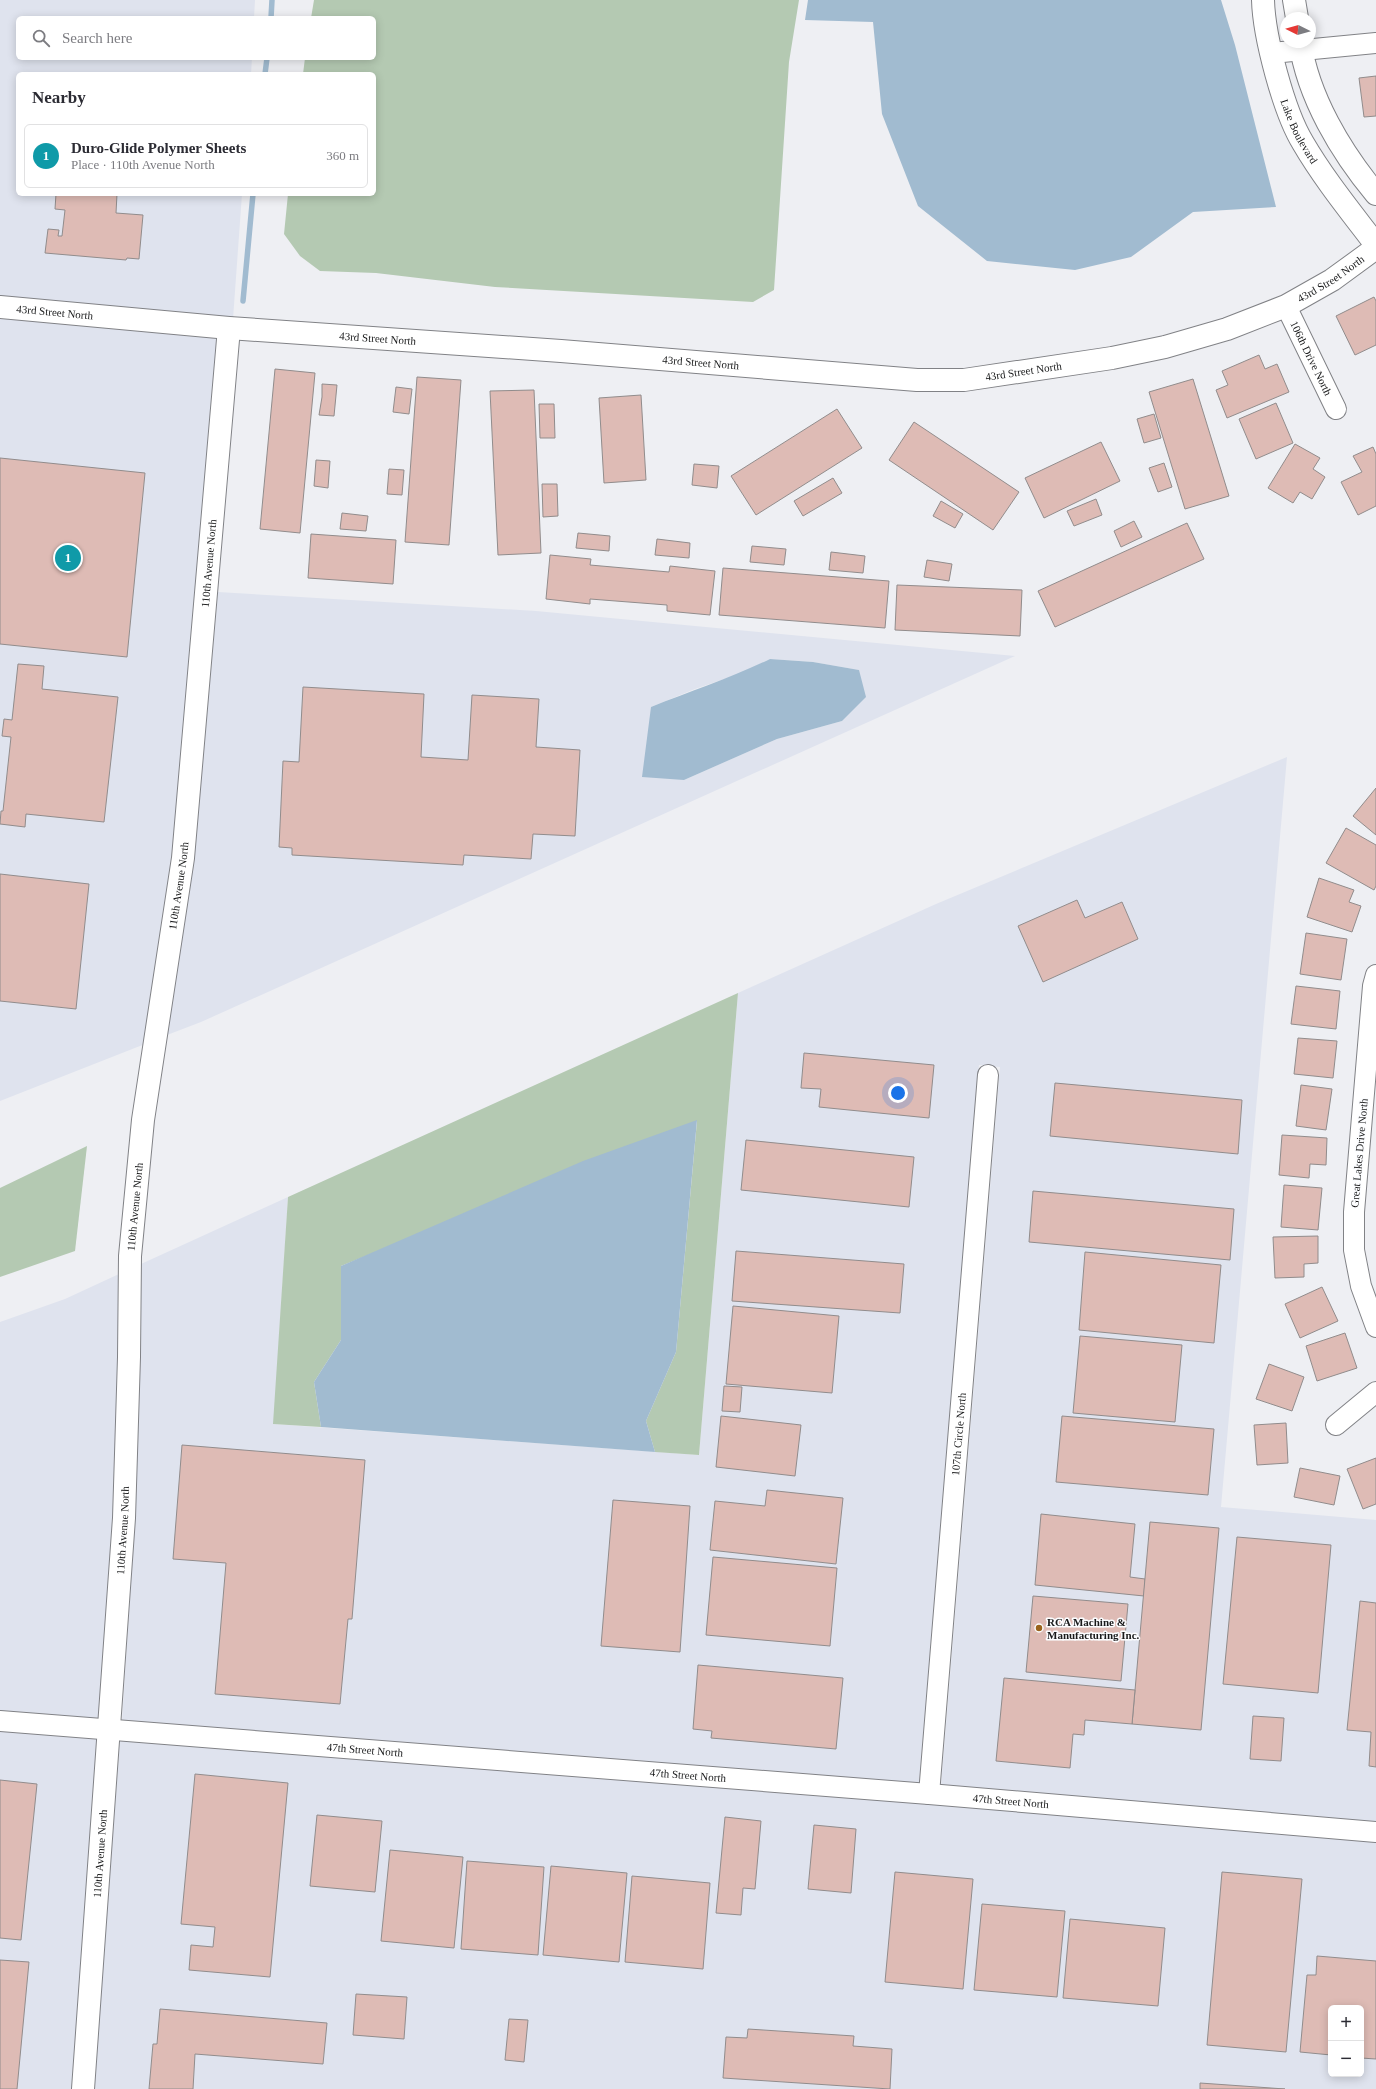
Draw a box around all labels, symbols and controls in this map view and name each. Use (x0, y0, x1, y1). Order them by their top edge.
north arrow (1280, 12, 1316, 48)
search box (16, 16, 376, 60)
icon: search (30, 27, 52, 49)
text: Search here (62, 30, 132, 46)
text: Nearby (32, 88, 86, 107)
street label: Lake Boulevard (1278, 97, 1320, 166)
text: Duro-Glide Polymer Sheets (71, 140, 246, 156)
text: 1 (43, 148, 49, 163)
text: 360 m (326, 148, 359, 163)
text: Place · 110th Avenue North (71, 157, 215, 172)
street label: 43rd Street North (1295, 252, 1367, 304)
street label: 43rd Street North (16, 303, 94, 322)
street label: 106th Drive North (1288, 319, 1335, 398)
street label: 43rd Street North (339, 330, 417, 347)
street label: 43rd Street North (662, 353, 740, 372)
street label: 43rd Street North (984, 359, 1063, 383)
street label: 110th Avenue North (199, 518, 218, 608)
pin: 1 (55, 543, 81, 573)
street label: 110th Avenue North (166, 841, 190, 931)
your location (888, 1083, 908, 1103)
street label: Great Lakes Drive North (1348, 1097, 1370, 1208)
street label: 110th Avenue North (125, 1162, 145, 1251)
street label: 107th Circle North (949, 1392, 968, 1476)
street label: 110th Avenue North (114, 1485, 131, 1575)
place label: RCA Machine & Manufacturing Inc. (1047, 1616, 1140, 1641)
marker: RCA Machine & Manufacturing Inc. (1034, 1623, 1044, 1633)
street label: 47th Street North (326, 1741, 404, 1759)
street label: 47th Street North (649, 1766, 727, 1784)
street label: 47th Street North (972, 1792, 1050, 1810)
street label: 110th Avenue North (91, 1808, 109, 1898)
map controls (1328, 2005, 1364, 2077)
button: + (1328, 2005, 1364, 2041)
button: − (1328, 2041, 1364, 2077)

